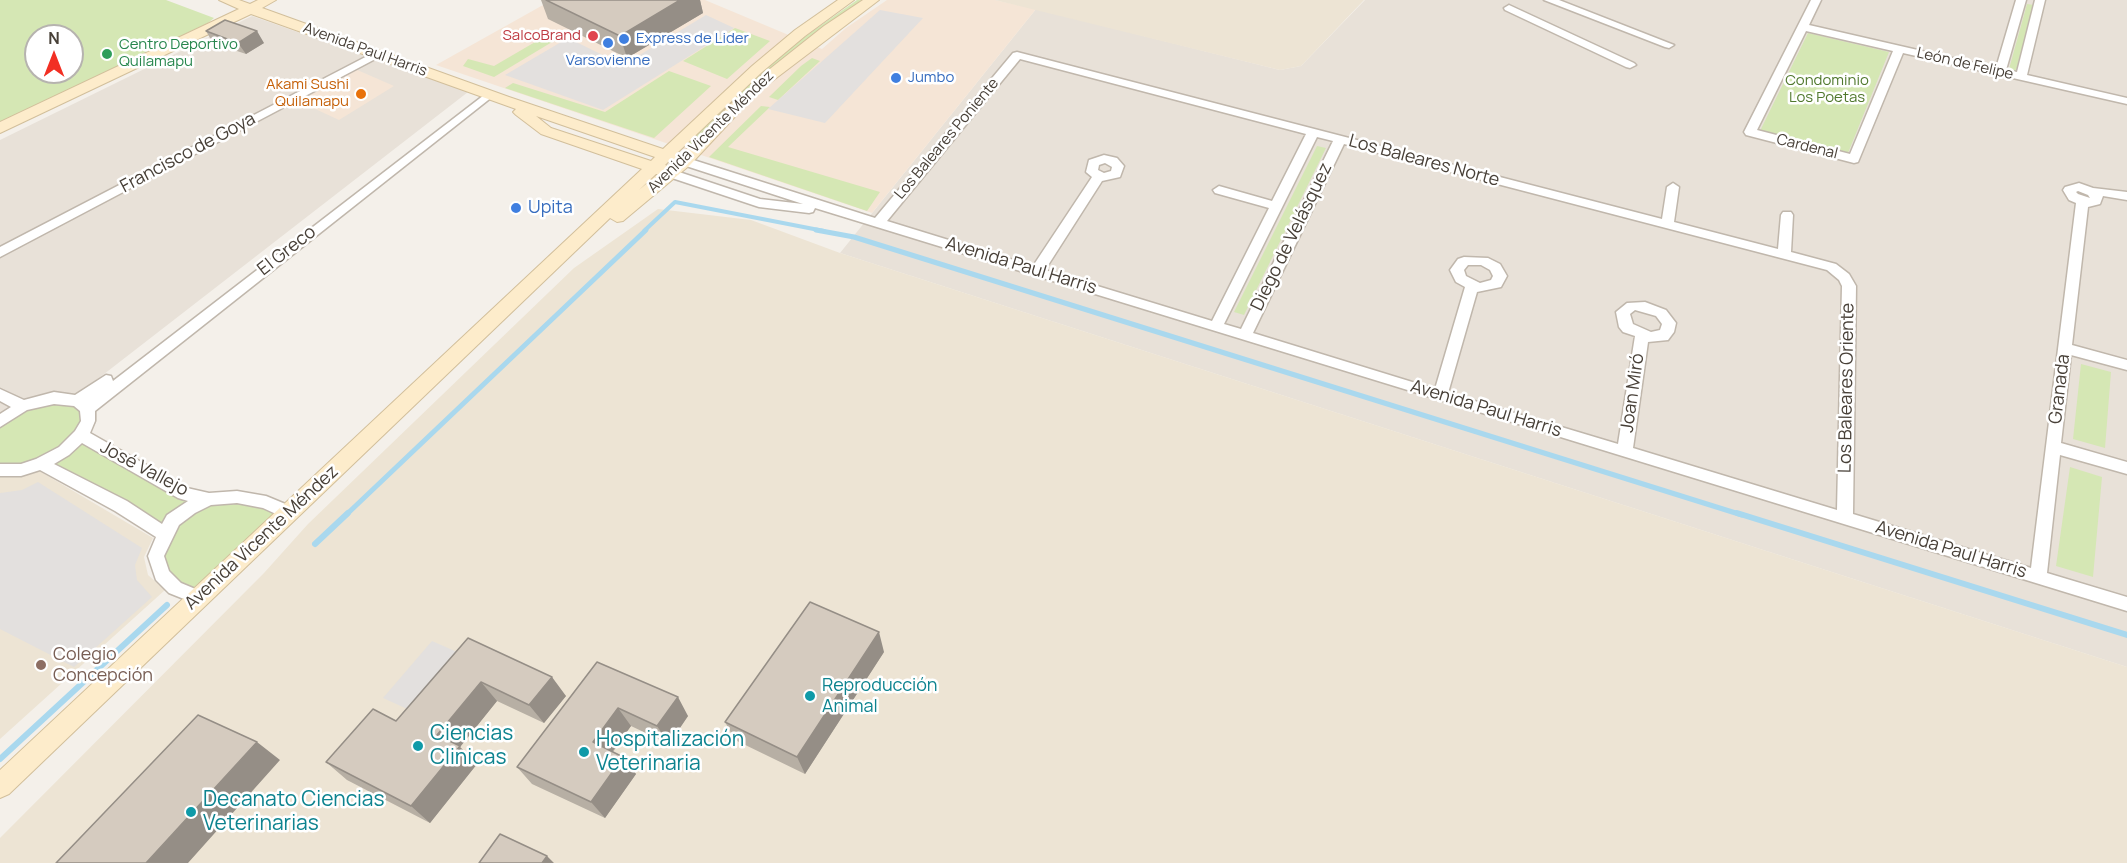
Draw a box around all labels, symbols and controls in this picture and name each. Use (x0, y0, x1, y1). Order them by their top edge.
street label: Avenida Paul Harris (301, 19, 429, 81)
north arrow (24, 24, 84, 84)
text: N (48, 27, 60, 49)
place label: SalcoBrand (503, 27, 581, 45)
marker: SalcoBrand (586, 29, 600, 43)
place label: Express de Lider (636, 30, 749, 48)
marker: Express de Lider (617, 32, 631, 46)
place label: Centro Deportivo Quilamapu (119, 36, 238, 71)
marker: Varsovienne (601, 36, 615, 50)
street label: León de Felipe (1915, 44, 2015, 84)
marker: Centro Deportivo Quilamapu (100, 47, 114, 61)
place label: Varsovienne (566, 52, 650, 70)
street label: Avenida Vicente Méndez (644, 67, 778, 197)
place label: Jumbo (908, 69, 954, 87)
marker: Jumbo (889, 71, 903, 85)
park label: Condominio Los Poetas (1785, 72, 1869, 107)
street label: Los Baleares Poniente (891, 75, 1003, 203)
place label: Akami Sushi Quilamapu (266, 76, 349, 111)
marker: Akami Sushi Quilamapu (354, 87, 368, 101)
street label: Francisco de Goya (117, 108, 259, 198)
street label: Los Baleares Norte (1346, 130, 1502, 192)
street label: Cardenal (1775, 131, 1839, 163)
street label: Diego de Velásquez (1247, 160, 1337, 314)
place label: Upita (528, 197, 573, 219)
marker: Upita (509, 201, 523, 215)
street label: El Greco (254, 222, 320, 280)
street label: Avenida Paul Harris (943, 233, 1099, 299)
street label: Los Baleares Oriente (1835, 303, 1859, 473)
street label: Joan Miró (1617, 352, 1649, 434)
street label: Granada (2045, 353, 2075, 425)
street label: Avenida Paul Harris (1408, 376, 1564, 442)
street label: José Vallejo (96, 437, 192, 501)
street label: Avenida Vicente Méndez (181, 461, 343, 615)
street label: Avenida Paul Harris (1873, 517, 2029, 583)
place label: Colegio Concepción (53, 644, 153, 686)
marker: Colegio Concepción (34, 658, 48, 672)
place label: Reproducción Animal (822, 675, 937, 718)
marker: Reproducción Animal (803, 689, 817, 703)
place label: Ciencias Clinicas (430, 721, 513, 771)
place label: Hospitalización Veterinaria (596, 727, 744, 777)
marker: Ciencias Clinicas (411, 739, 425, 753)
marker: Hospitalización Veterinaria (577, 745, 591, 759)
place label: Decanato Ciencias Veterinarias (203, 787, 385, 837)
marker: Decanato Ciencias Veterinarias (184, 805, 198, 819)

